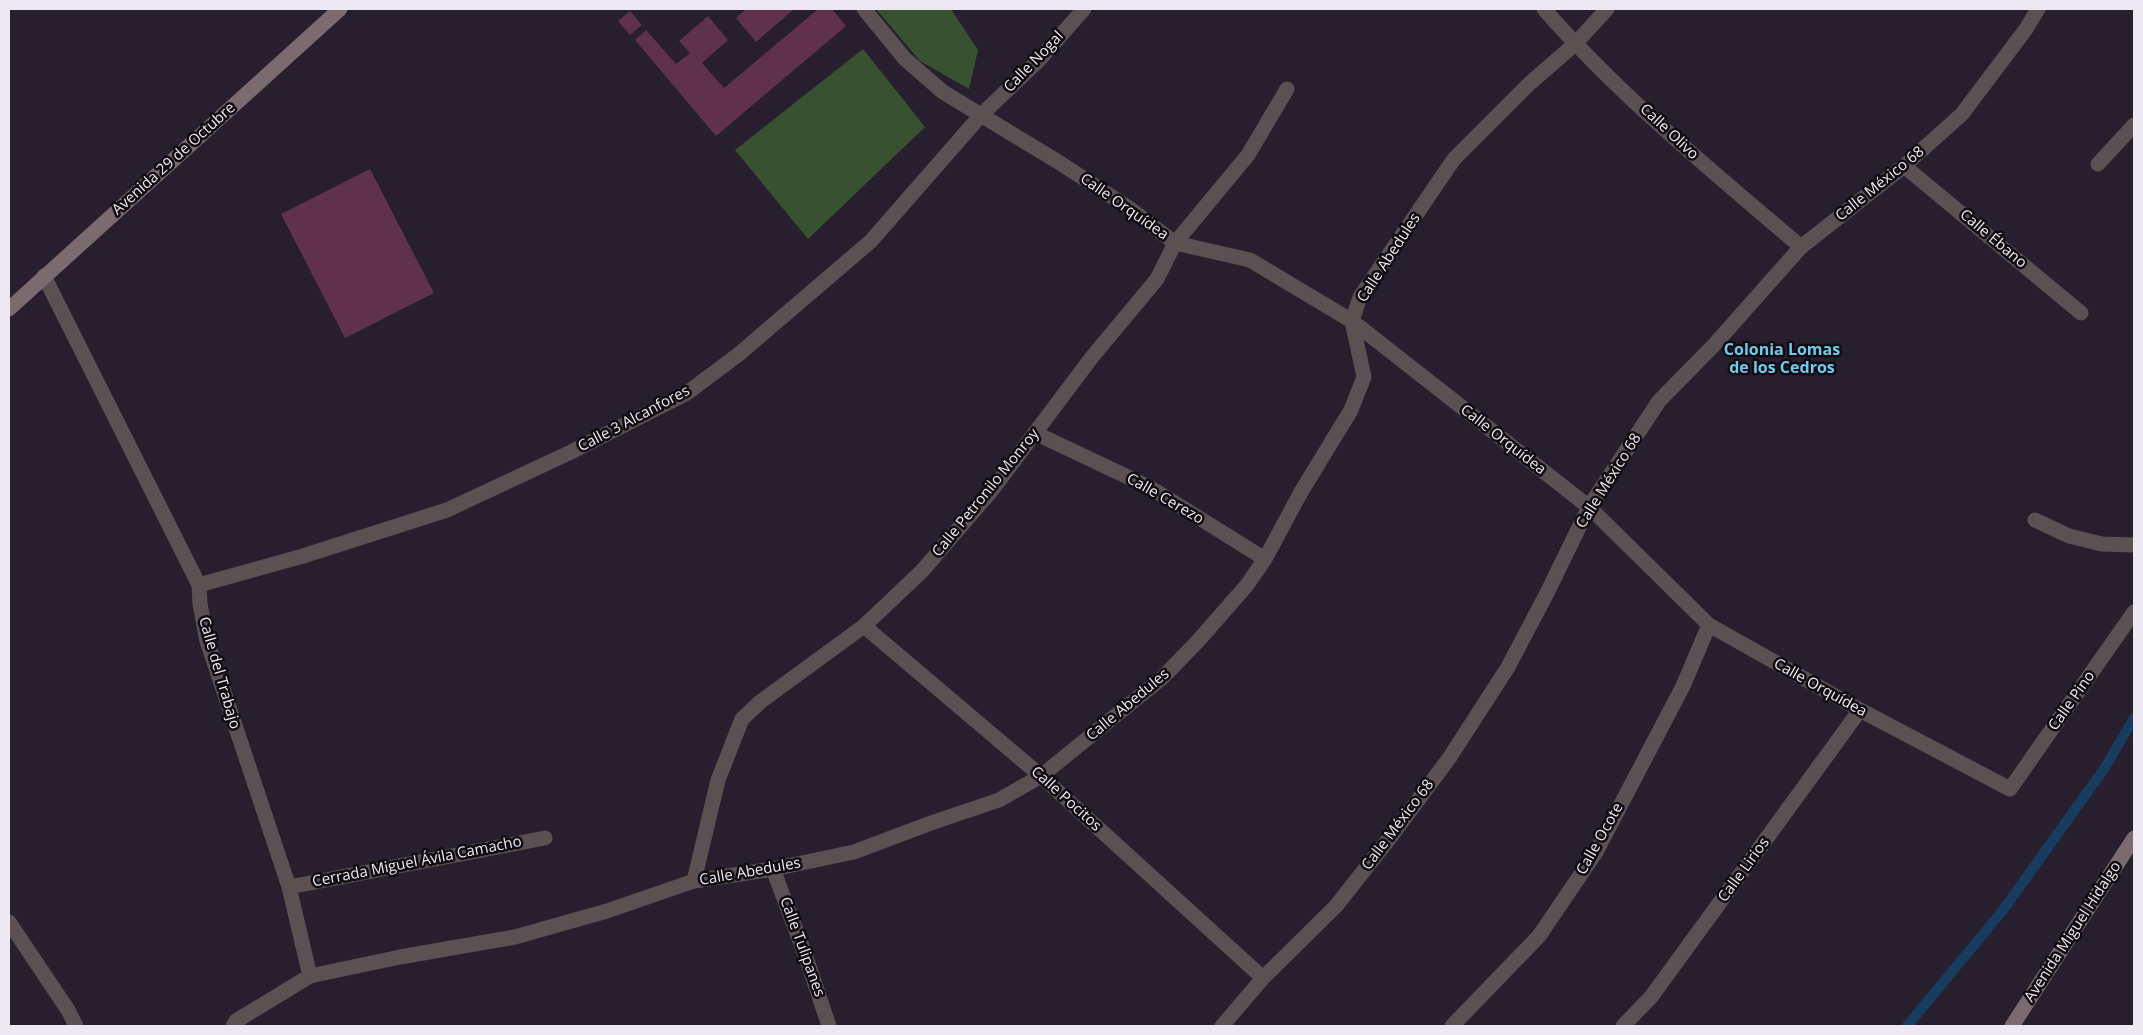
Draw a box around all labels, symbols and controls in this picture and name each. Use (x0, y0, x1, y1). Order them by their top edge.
street label: Calle Nogal (1000, 28, 1068, 96)
street label: Avenida 29 de Octubre (109, 99, 239, 219)
street label: Calle Olivo (1636, 100, 1702, 164)
street label: Calle México 68 (1832, 143, 1928, 225)
street label: Calle Orquídea (1076, 170, 1172, 244)
street label: Calle Ébano (1956, 206, 2030, 272)
street label: Calle Abedules (1354, 210, 1424, 306)
district label: Colonia Lomas de los Cedros (1724, 340, 1840, 378)
street label: Calle 3 Alcanfores (575, 382, 693, 456)
street label: Calle Orquídea (1457, 401, 1549, 479)
street label: Calle Petronilo Monroy (929, 425, 1043, 561)
street label: Calle México 68 (1573, 430, 1645, 532)
street label: Calle Cerezo (1123, 470, 1207, 528)
street label: Calle del Trabajo (194, 615, 244, 731)
street label: Calle Orquídea (1770, 655, 1870, 721)
street label: Calle Abedules (1083, 665, 1173, 745)
street label: Calle Pino (2045, 668, 2099, 734)
street label: Calle Pocitos (1027, 763, 1105, 835)
street label: Calle México 68 (1358, 776, 1438, 874)
street label: Calle Ocote (1573, 800, 1627, 878)
street label: Cerrada Miguel Ávila Camacho (311, 833, 523, 891)
street label: Calle Lirios (1715, 834, 1773, 906)
street label: Calle Abedules (698, 854, 802, 890)
street label: Avenida Miguel Hidalgo (2021, 858, 2125, 1006)
street label: Calle Tulipanes (776, 895, 828, 999)

